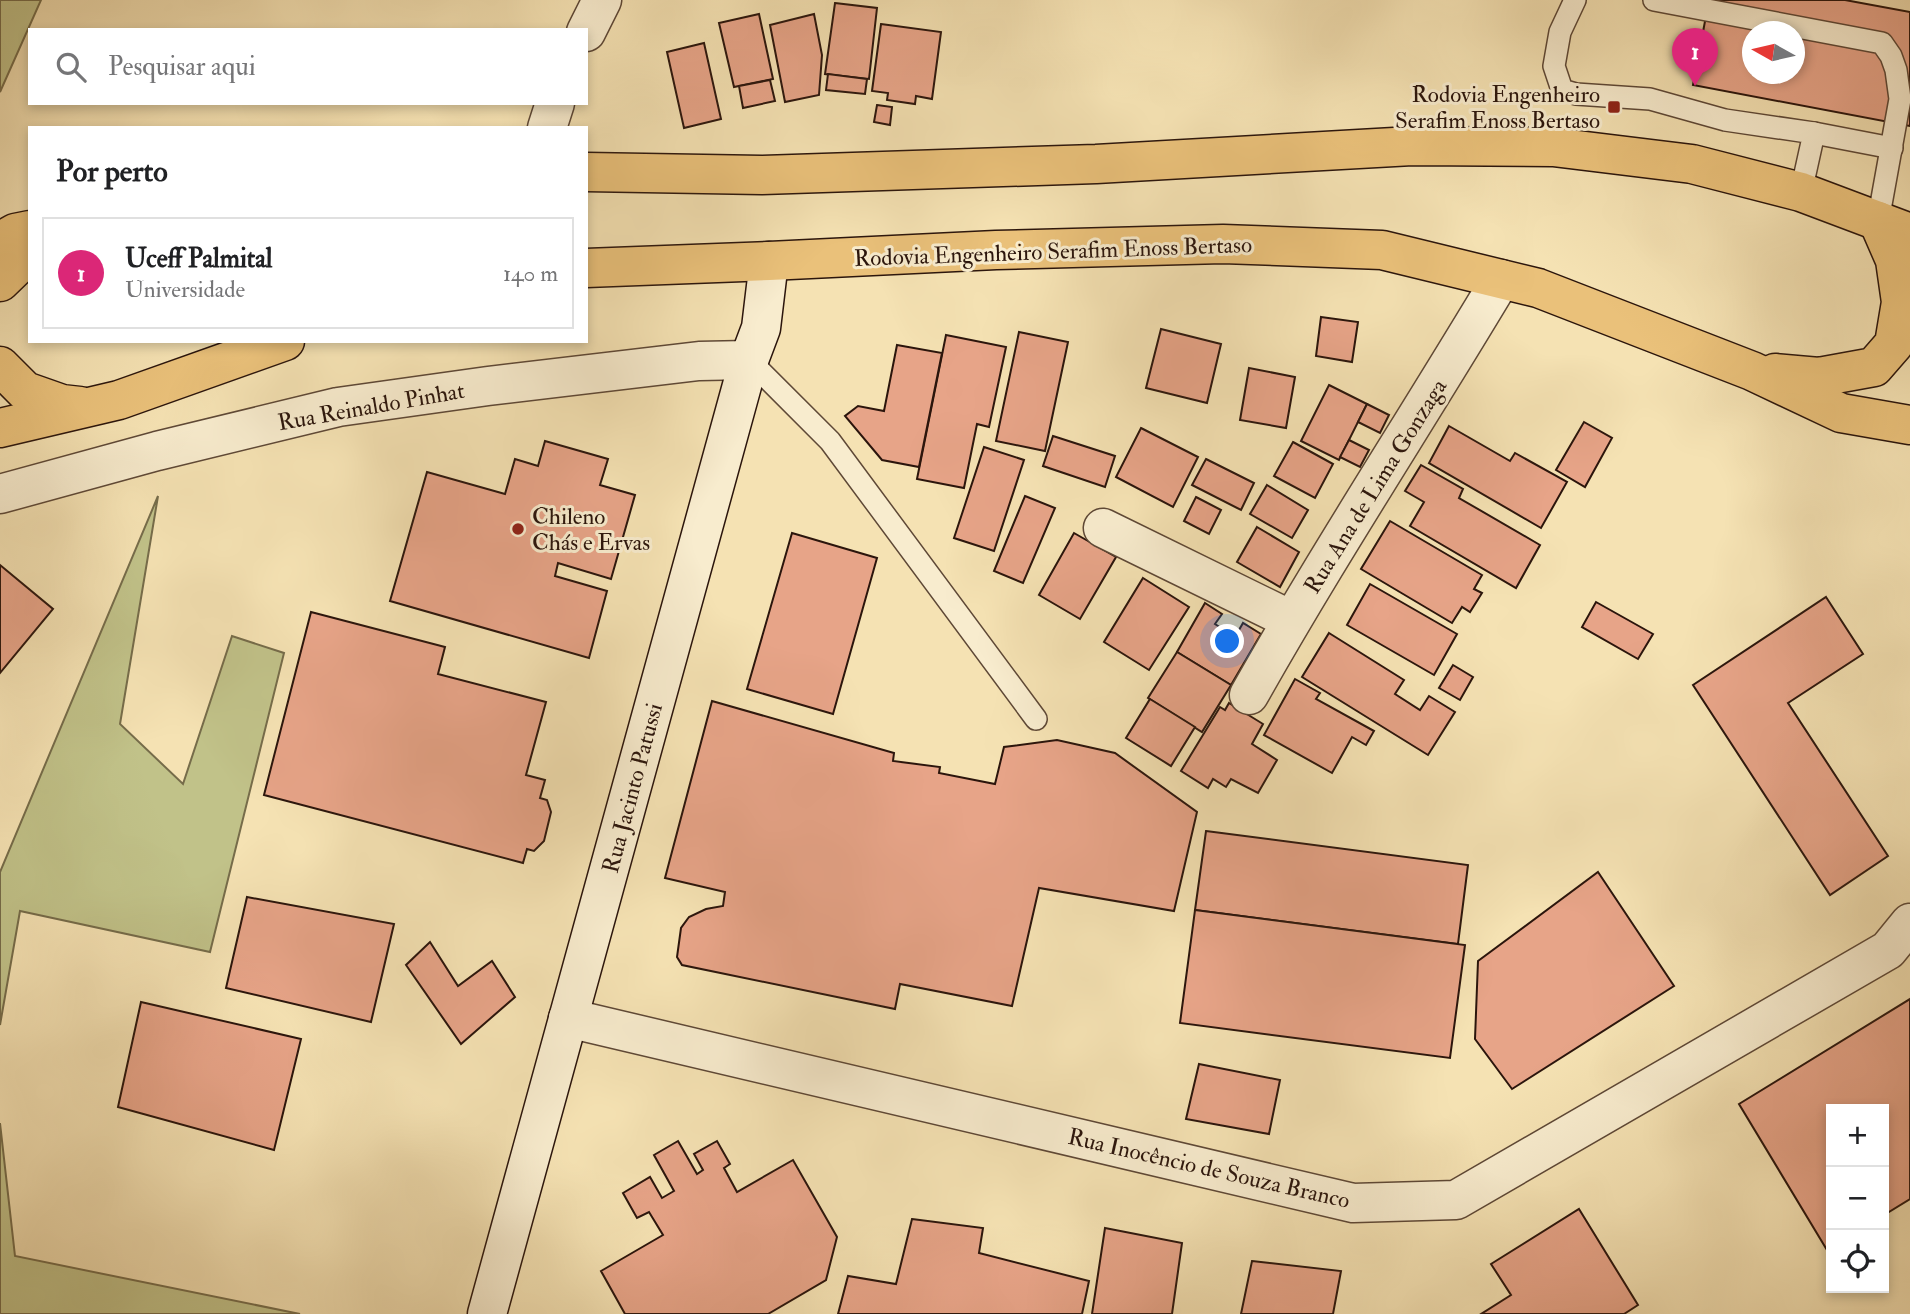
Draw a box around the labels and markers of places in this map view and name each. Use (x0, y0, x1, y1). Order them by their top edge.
pin: 1 (1672, 28, 1718, 86)
place label: Rodovia Engenheiro Serafim Enoss Bertaso (1395, 80, 1600, 135)
marker: Rodovia Engenheiro Serafim Enoss Bertaso (1606, 99, 1622, 115)
place label: Chileno Chás e Ervas (532, 502, 650, 557)
marker: Chileno Chás e Ervas (510, 521, 526, 537)

